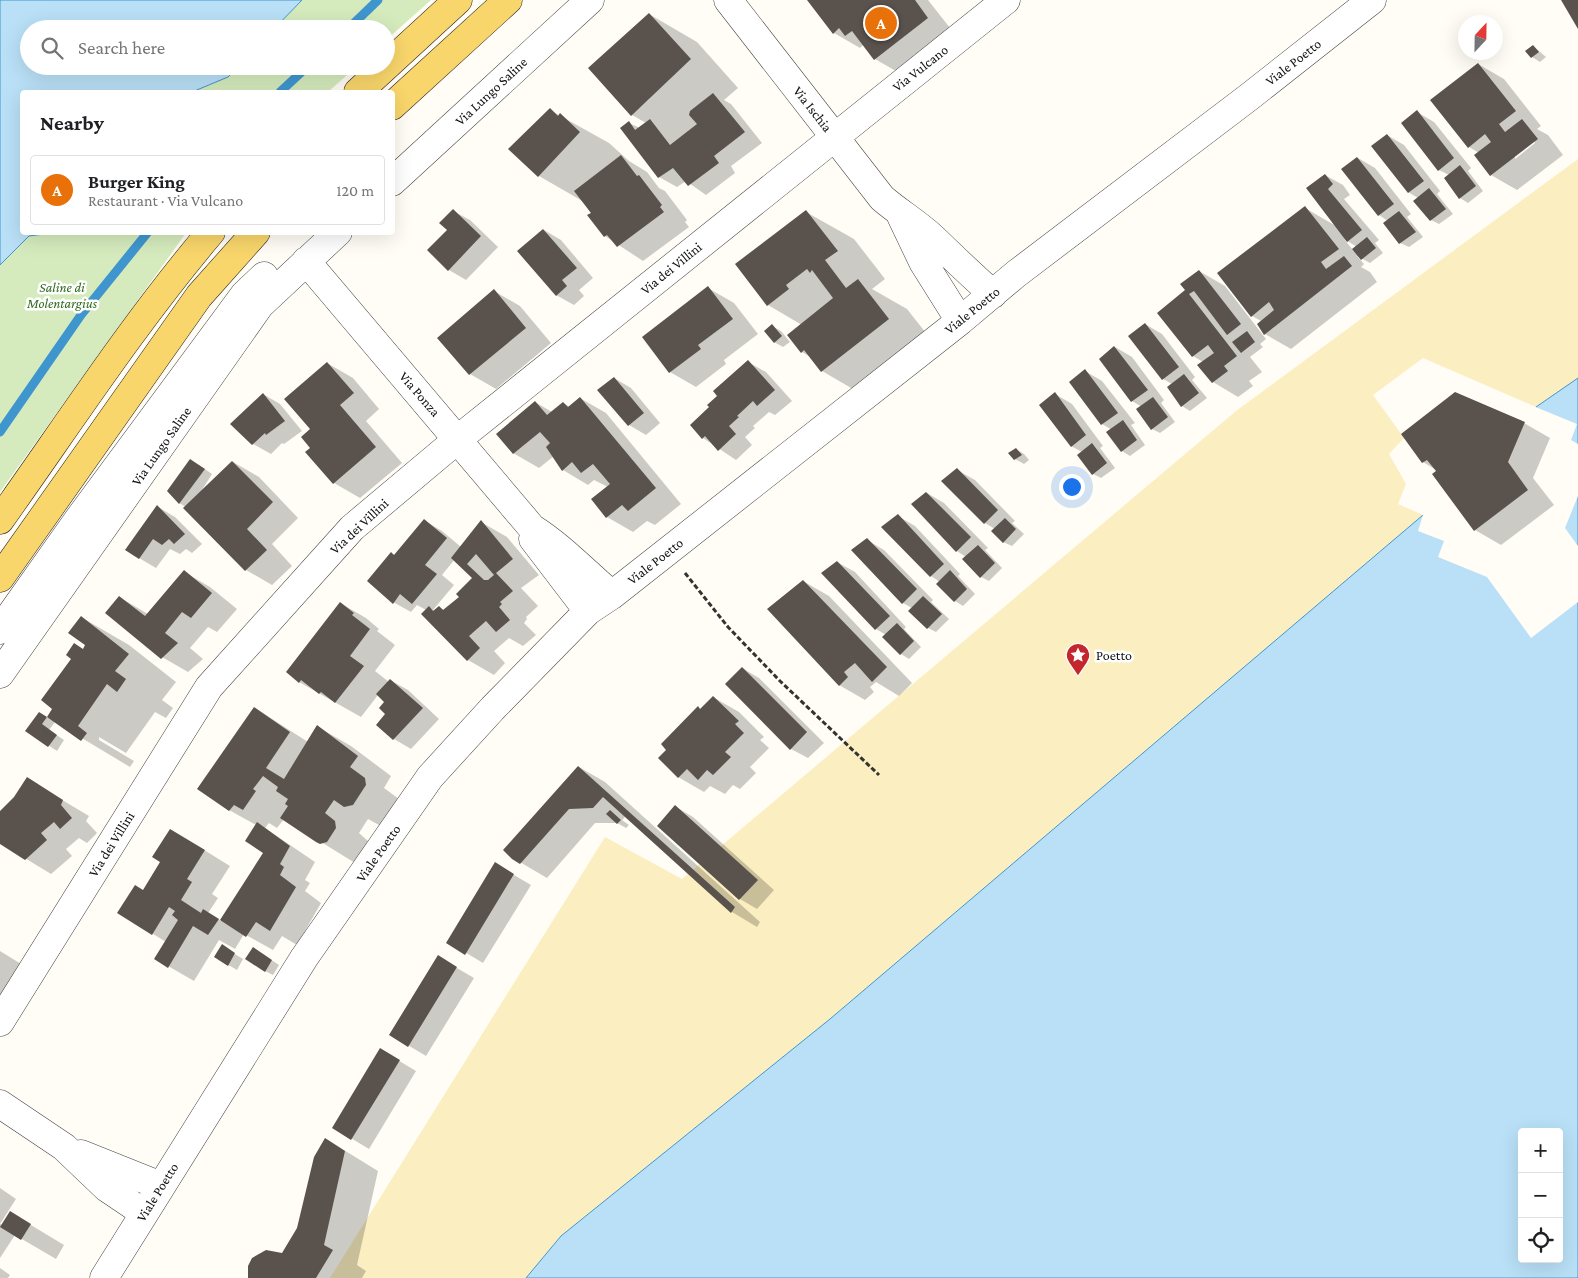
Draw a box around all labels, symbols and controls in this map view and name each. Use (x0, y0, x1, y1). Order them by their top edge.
pin: A (865, 4, 897, 42)
north arrow (1458, 15, 1503, 60)
search box (20, 20, 395, 75)
icon: search (38, 34, 66, 62)
street label: Viale Poetto (1262, 35, 1324, 89)
text: Search here (78, 37, 165, 58)
street label: Via Vulcano (889, 41, 951, 95)
street label: Via Lungo Saline (452, 54, 530, 128)
street label: Via Ischia (790, 83, 836, 135)
text: Nearby (40, 111, 104, 135)
text: Burger King (88, 171, 185, 192)
text: A (52, 182, 62, 199)
text: 120 m (336, 182, 374, 199)
text: Restaurant · Via Vulcano (88, 192, 243, 209)
street label: Via dei Villini (637, 238, 705, 297)
park label: Saline di Molentargius (26, 279, 98, 311)
street label: Viale Poetto (941, 283, 1003, 337)
street label: Via Ponza (396, 368, 444, 420)
street label: Via Lungo Saline (128, 403, 194, 489)
your location (1059, 474, 1085, 500)
street label: Via dei Villini (326, 495, 392, 557)
street label: Viale Poetto (624, 534, 686, 588)
place icon: Poetto (1065, 642, 1091, 676)
place label: Poetto (1096, 647, 1132, 663)
street label: Via dei Villini (85, 808, 138, 880)
street label: Viale Poetto (352, 821, 404, 885)
map controls (1518, 1128, 1563, 1263)
button: + (1518, 1128, 1563, 1173)
street label: Viale Poetto (133, 1160, 181, 1224)
button: − (1518, 1173, 1563, 1218)
button: locate (1518, 1218, 1563, 1263)

